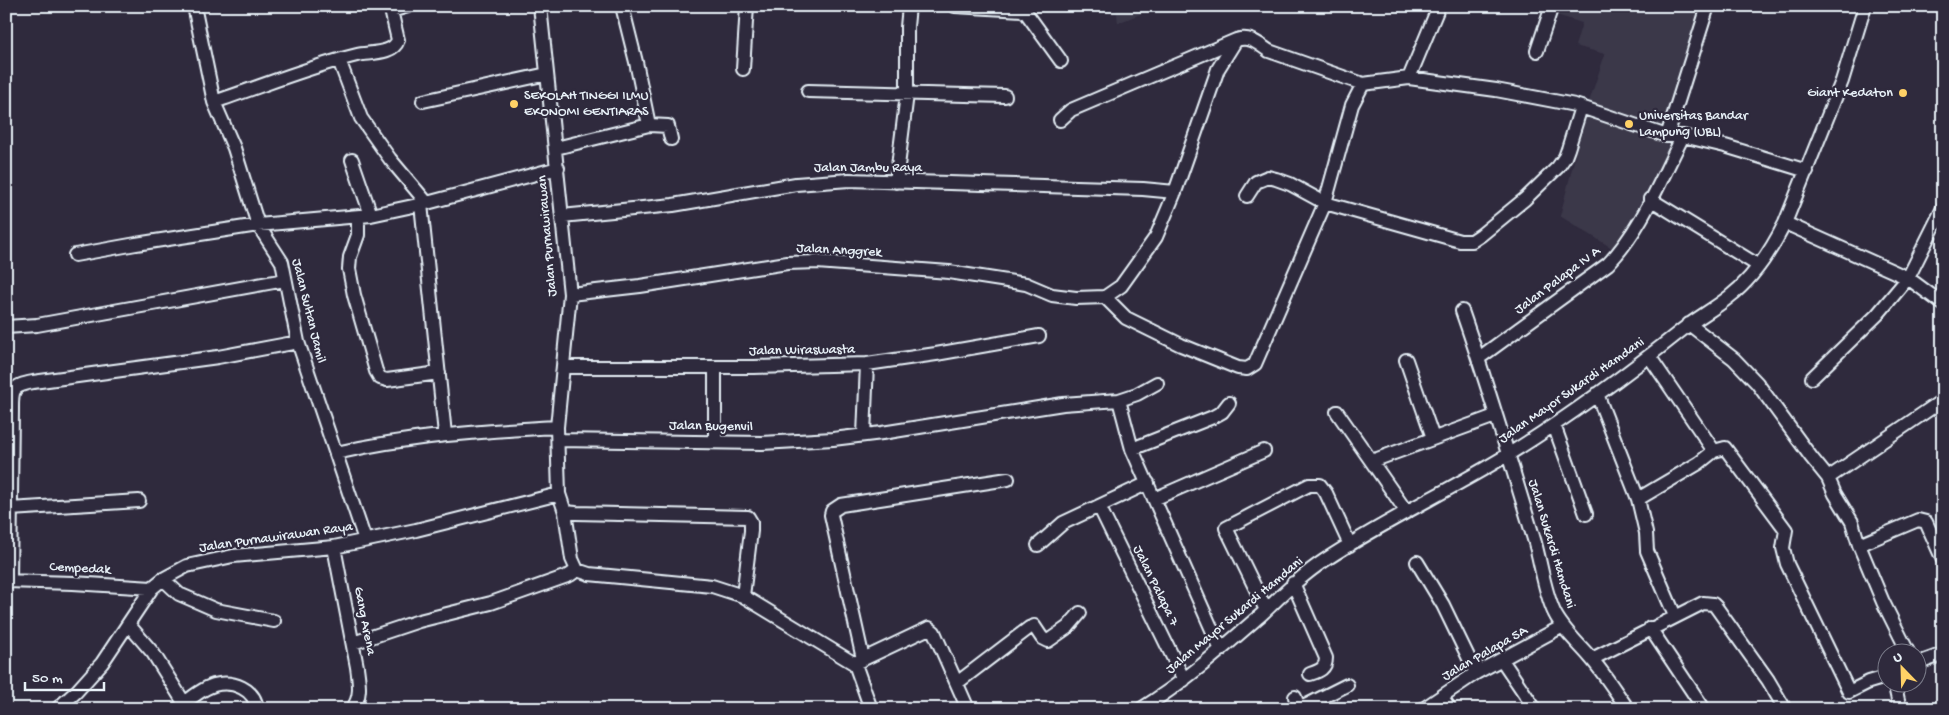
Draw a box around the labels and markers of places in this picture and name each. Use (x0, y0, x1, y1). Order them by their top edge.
place label: Giant Kedaton (1807, 85, 1893, 102)
marker: Giant Kedaton (1897, 87, 1909, 99)
place label: SEKOLAH TINGGI ILMU EKONOMI GENTIARAS (524, 88, 649, 121)
marker: SEKOLAH TINGGI ILMU EKONOMI GENTIARAS (508, 98, 520, 110)
place label: Universitas Bandar Lampung (UBL) (1639, 108, 1749, 141)
marker: Universitas Bandar Lampung (UBL) (1623, 118, 1635, 130)

